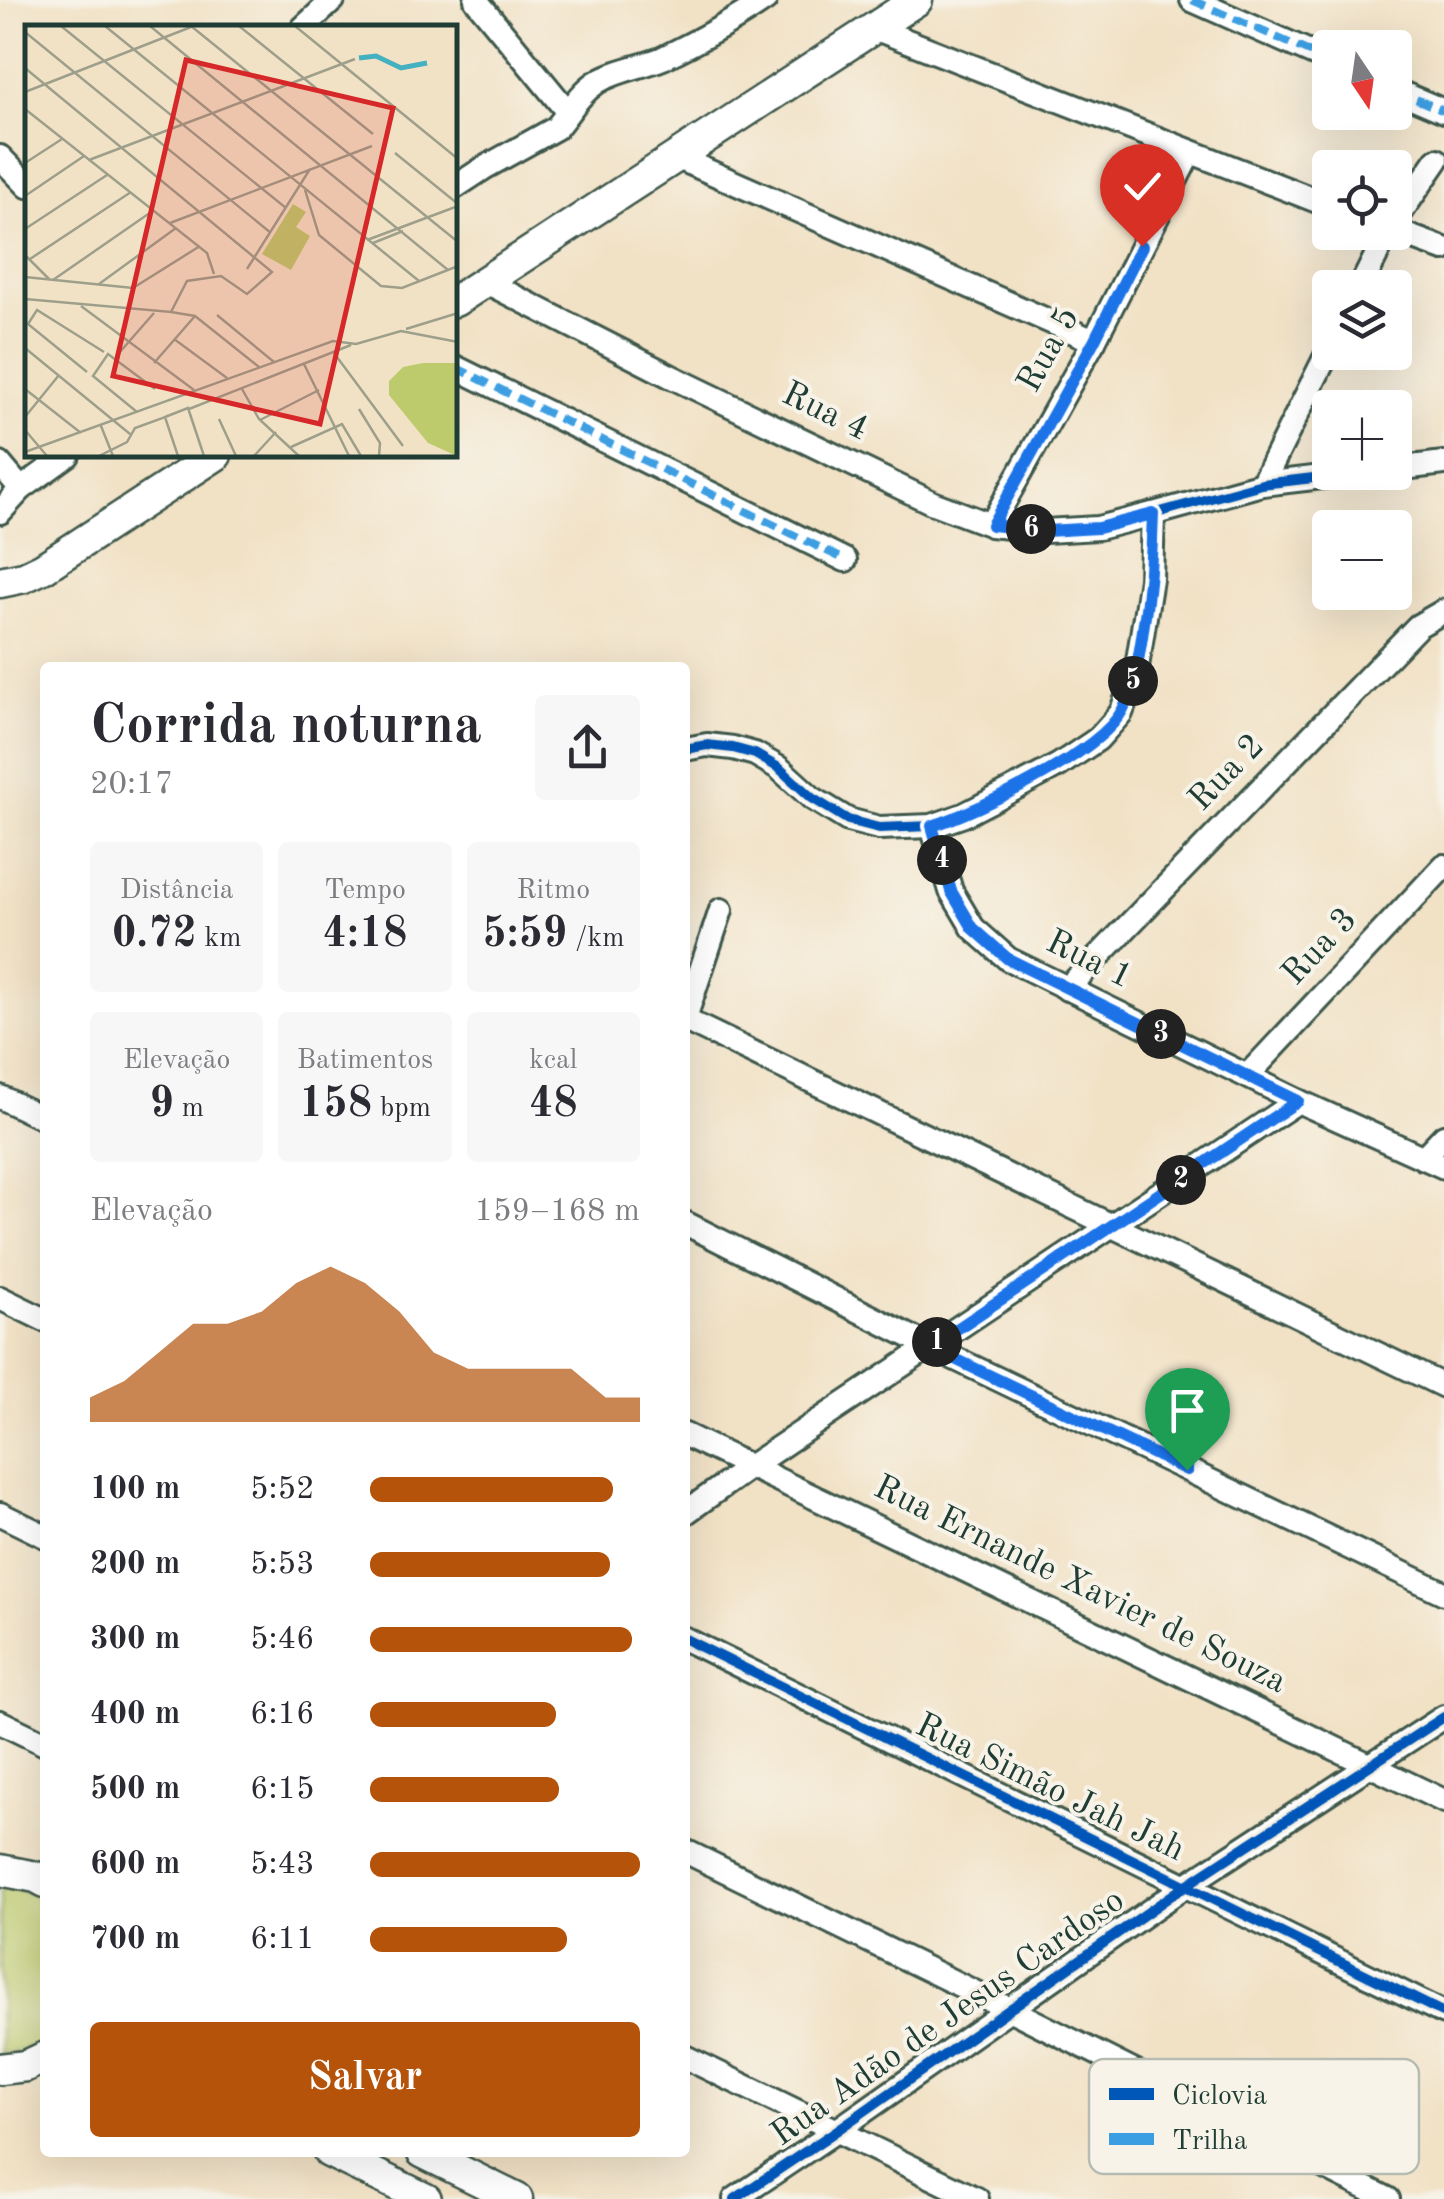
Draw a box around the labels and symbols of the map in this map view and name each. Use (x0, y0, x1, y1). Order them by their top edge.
inset map (25, 25, 458, 458)
north arrow (1312, 30, 1412, 130)
pin (1100, 144, 1185, 247)
street label: Rua 5 (1012, 302, 1086, 398)
street label: Rua 4 (776, 376, 874, 448)
pin: 6 (1006, 504, 1056, 554)
pin: 5 (1108, 656, 1158, 706)
street label: Rua 2 (1183, 728, 1271, 818)
pin: 4 (917, 835, 967, 885)
street label: Rua 3 (1276, 902, 1364, 992)
street label: Rua 1 (1040, 924, 1138, 996)
pin: 3 (1136, 1009, 1186, 1059)
pin: 2 (1156, 1155, 1206, 1205)
pin: 1 (912, 1317, 962, 1367)
pin (1145, 1368, 1230, 1471)
street label: Rua Ernande Xavier de Souza (868, 1470, 1292, 1700)
street label: Rua Simão Jah Jah (910, 1708, 1190, 1868)
street label: Rua Adão de Jesus Cardoso (765, 1883, 1131, 2153)
legend (1089, 2059, 1419, 2174)
text: Ciclovia (1172, 2083, 1267, 2111)
text: Trilha (1172, 2128, 1248, 2156)

